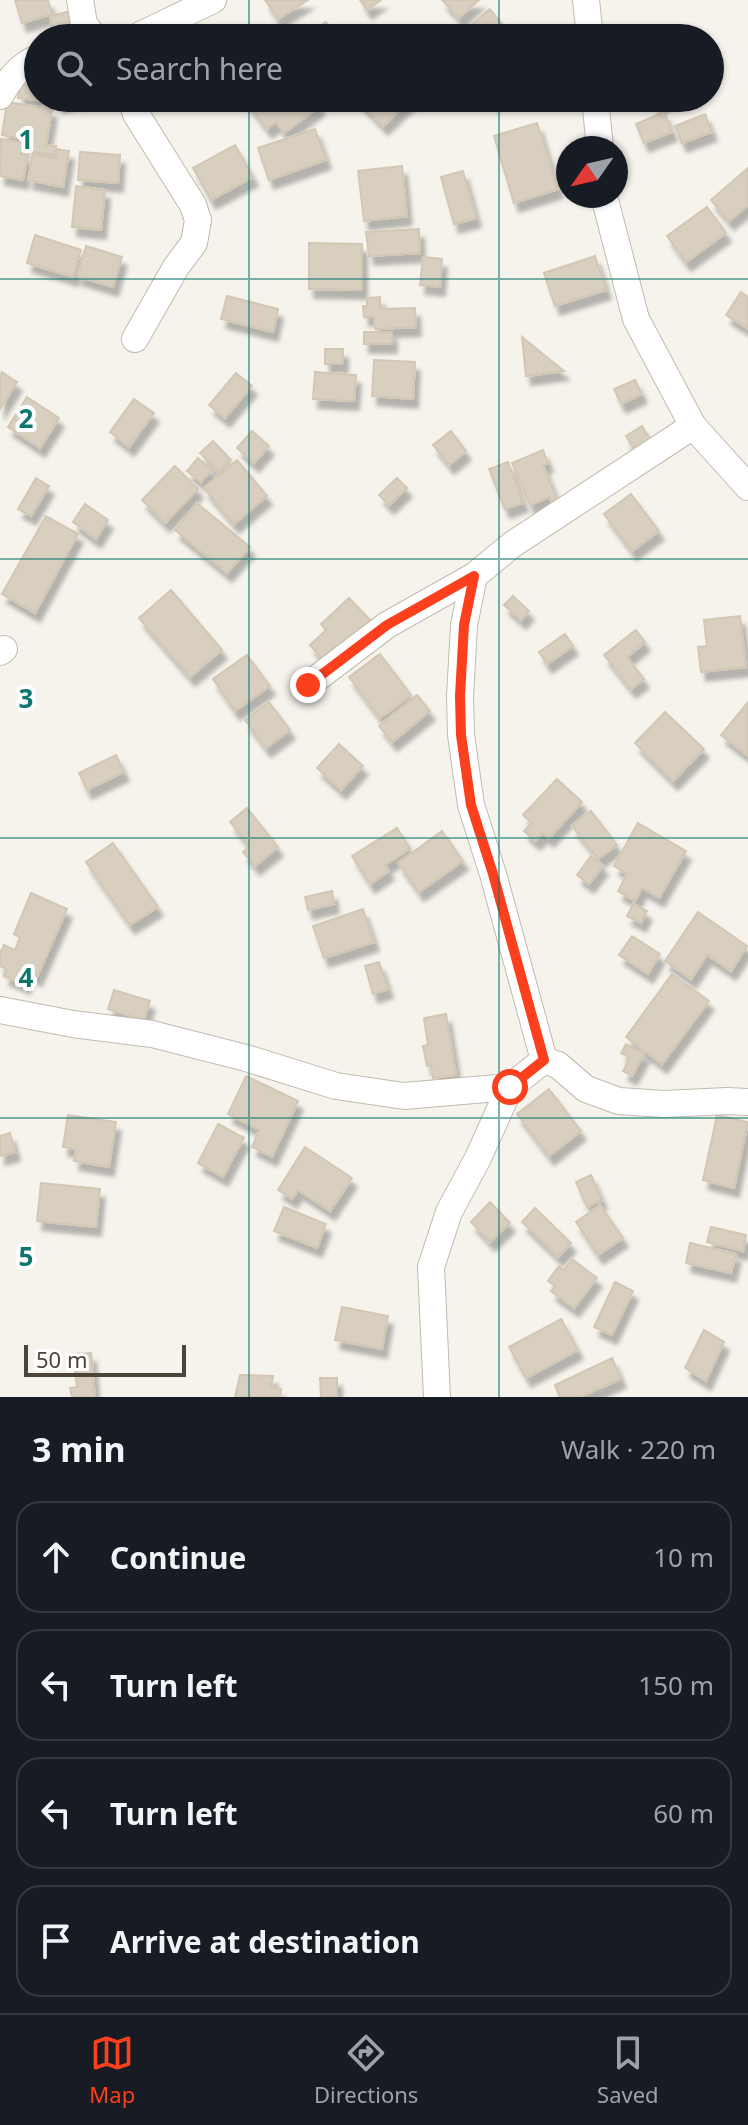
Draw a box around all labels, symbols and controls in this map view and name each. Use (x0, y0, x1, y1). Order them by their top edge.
search box (24, 24, 724, 112)
icon: search (52, 46, 96, 90)
text: Search here (116, 48, 283, 89)
text: 1 (19, 121, 33, 157)
north arrow (556, 136, 628, 208)
text: 2 (19, 400, 34, 436)
route end (290, 667, 326, 703)
text: 3 (19, 680, 33, 716)
text: 4 (19, 959, 34, 995)
route start (492, 1069, 528, 1105)
text: 5 (19, 1238, 33, 1274)
scale bar (24, 1341, 186, 1377)
text: 50 m (36, 1344, 87, 1374)
text: 3 min (32, 1426, 126, 1472)
text: Walk · 220 m (561, 1431, 716, 1467)
icon: ahead (34, 1535, 78, 1579)
text: Continue (110, 1537, 246, 1578)
text: 10 m (653, 1539, 714, 1575)
icon: left (34, 1663, 78, 1707)
text: Turn left (110, 1665, 238, 1706)
text: 150 m (638, 1667, 714, 1703)
icon: left (34, 1791, 78, 1835)
text: Turn left (110, 1793, 238, 1834)
text: 60 m (653, 1795, 714, 1831)
icon: arrive (34, 1919, 78, 1963)
text: Arrive at destination (110, 1921, 420, 1962)
tab: Map (89, 2031, 135, 2109)
tab: Directions (314, 2031, 418, 2109)
tab: Saved (597, 2031, 659, 2109)

